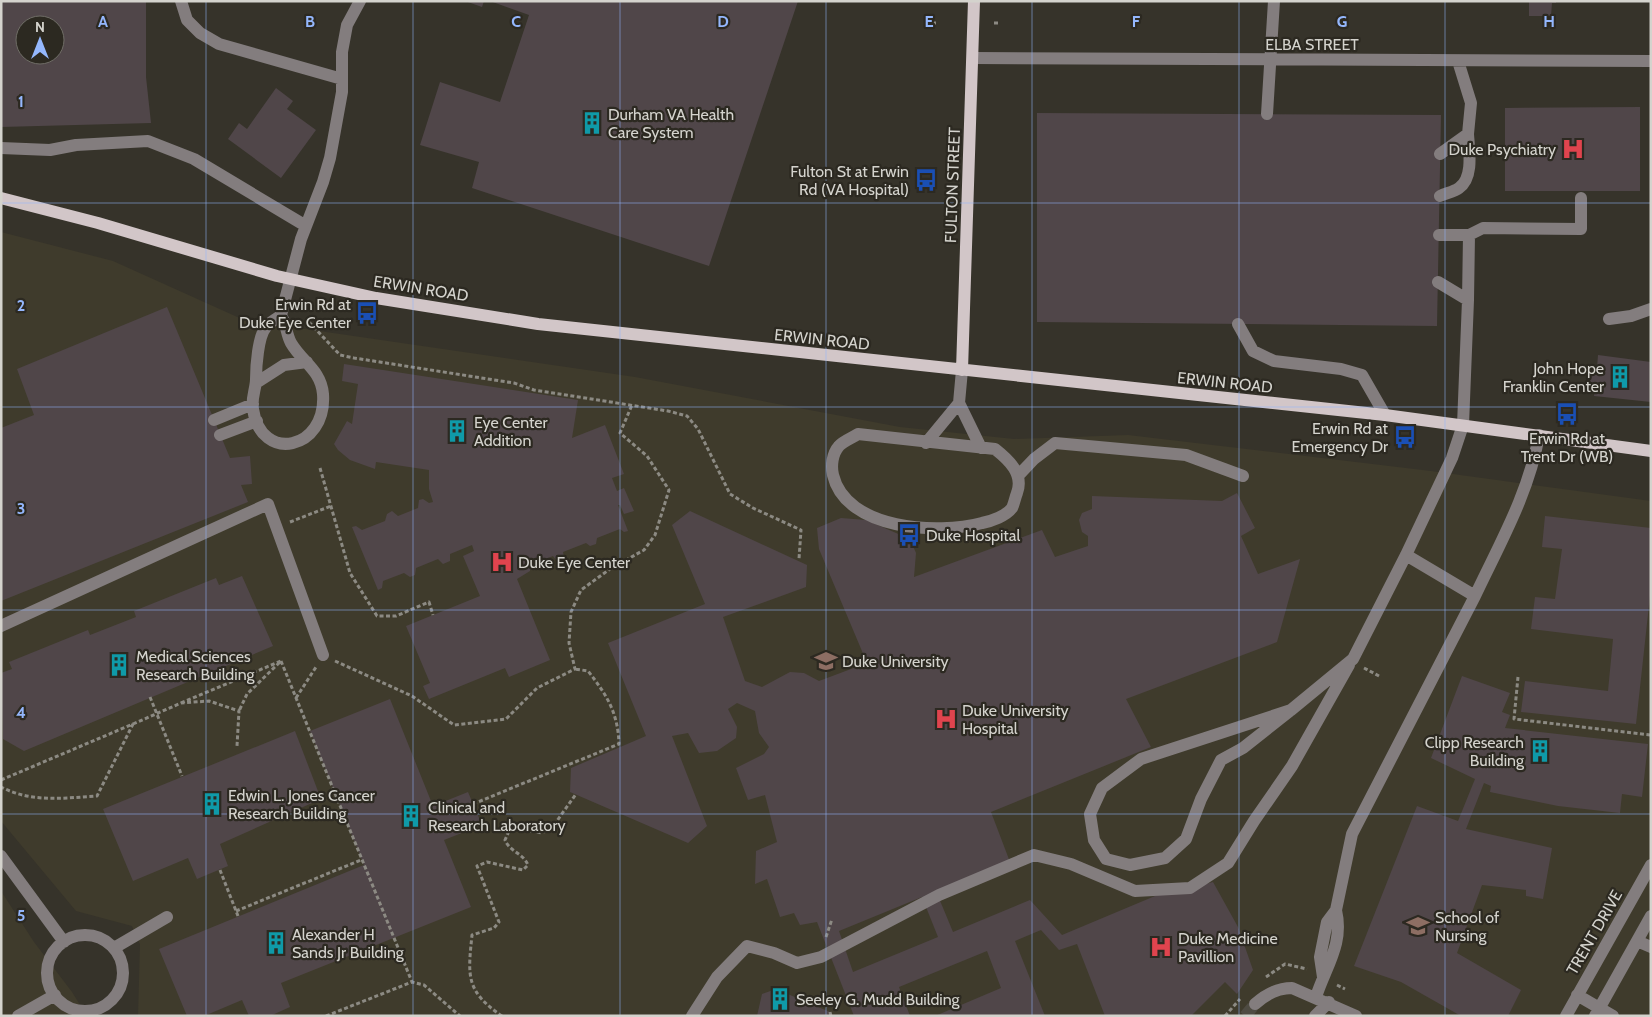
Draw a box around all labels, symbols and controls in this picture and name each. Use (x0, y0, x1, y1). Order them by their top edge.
text: A (98, 12, 108, 31)
text: B (305, 12, 315, 31)
text: C (511, 12, 521, 31)
text: D (717, 12, 729, 31)
text: E (924, 12, 934, 31)
text: F (1132, 12, 1141, 31)
text: G (1337, 12, 1347, 31)
text: H (1543, 12, 1555, 31)
north arrow (15, 15, 65, 65)
text: N (35, 18, 45, 36)
street label: ELBA STREET (1265, 35, 1359, 54)
text: 1 (18, 92, 24, 111)
place label: Durham VA Health Care System (608, 105, 734, 142)
building icon: Durham VA Health Care System (579, 110, 605, 136)
street label: FULTON STREET (941, 126, 964, 243)
hospital icon: Duke Psychiatry (1560, 136, 1586, 162)
place label: Duke Psychiatry (1449, 140, 1556, 159)
place label: Fulton St at Erwin Rd (VA Hospital) (790, 162, 909, 199)
bus stop icon: Fulton St at Erwin Rd (VA Hospital) (913, 167, 939, 193)
street label: ERWIN ROAD (372, 272, 470, 305)
place label: Erwin Rd at Duke Eye Center (239, 295, 352, 332)
text: 2 (17, 296, 25, 315)
bus stop icon: Erwin Rd at Duke Eye Center (354, 300, 380, 326)
street label: ERWIN ROAD (773, 325, 871, 354)
place label: John Hope Franklin Center (1503, 359, 1605, 396)
building icon: John Hope Franklin Center (1607, 364, 1633, 390)
street label: ERWIN ROAD (1176, 368, 1274, 397)
bus stop icon: Erwin Rd at Trent Dr (WB) (1554, 401, 1580, 427)
place label: Eye Center Addition (474, 413, 548, 450)
building icon: Eye Center Addition (444, 418, 470, 444)
place label: Erwin Rd at Emergency Dr (1291, 419, 1389, 456)
bus stop icon: Erwin Rd at Emergency Dr (1392, 424, 1418, 450)
place label: Erwin Rd at Trent Dr (WB) (1521, 429, 1613, 466)
text: 3 (17, 499, 25, 518)
bus stop icon: Duke Hospital (896, 522, 922, 548)
place label: Duke Hospital (926, 526, 1020, 545)
hospital icon: Duke Eye Center (489, 549, 515, 575)
place label: Duke Eye Center (518, 553, 631, 572)
place label: Medical Sciences Research Building (136, 647, 256, 684)
school or university icon: Duke University (813, 648, 839, 674)
building icon: Medical Sciences Research Building (106, 652, 132, 678)
place label: Duke University (842, 652, 949, 671)
place label: Duke University Hospital (962, 701, 1069, 738)
text: 4 (16, 703, 26, 722)
hospital icon: Duke University Hospital (933, 706, 959, 732)
place label: Clipp Research Building (1425, 733, 1525, 770)
building icon: Clipp Research Building (1527, 738, 1553, 764)
place label: Edwin L. Jones Cancer Research Building (228, 786, 376, 823)
building icon: Edwin L. Jones Cancer Research Building (199, 791, 225, 817)
place label: Clinical and Research Laboratory (428, 798, 566, 835)
building icon: Clinical and Research Laboratory (398, 803, 424, 829)
street label: TRENT DRIVE (1563, 887, 1626, 978)
text: 5 (17, 906, 25, 925)
place label: School of Nursing (1435, 908, 1500, 945)
school or university icon: School of Nursing (1405, 913, 1431, 939)
place label: Alexander H Sands Jr Building (292, 925, 405, 962)
place label: Duke Medicine Pavillion (1178, 929, 1278, 966)
building icon: Alexander H Sands Jr Building (263, 930, 289, 956)
hospital icon: Duke Medicine Pavillion (1148, 934, 1174, 960)
building icon: Seeley G. Mudd Building (767, 986, 793, 1012)
place label: Seeley G. Mudd Building (796, 990, 961, 1009)

